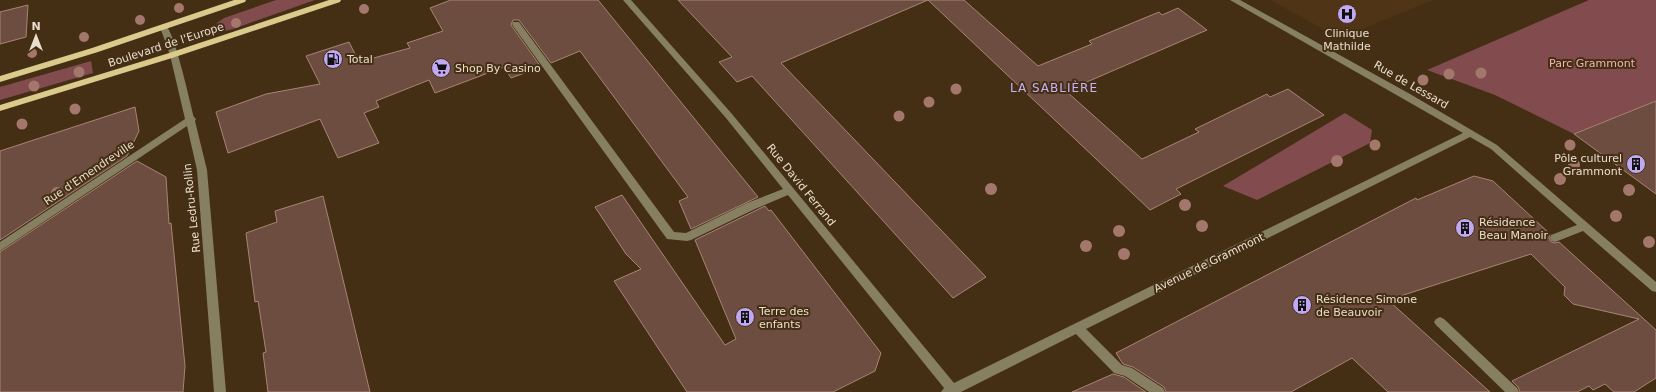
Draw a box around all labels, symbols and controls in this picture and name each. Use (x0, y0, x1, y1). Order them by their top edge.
hospital icon: Clinique Mathilde (1336, 3, 1358, 25)
north arrow (16, 16, 56, 56)
text: N (31, 20, 41, 33)
street label: Boulevard de l'Europe (106, 20, 226, 70)
place label: Clinique Mathilde (1323, 27, 1371, 53)
fuel station icon: Total (322, 48, 344, 70)
place label: Total (346, 53, 373, 66)
supermarket icon: Shop By Casino (430, 57, 452, 79)
park label: Parc Grammont (1549, 57, 1636, 70)
street label: Rue de Lessard (1371, 58, 1451, 112)
place label: Shop By Casino (455, 62, 541, 75)
district label: LA SABLIÈRE (1010, 80, 1098, 95)
street label: Rue d'Emendreville (41, 138, 137, 208)
street label: Rue David Ferrand (764, 141, 838, 229)
place label: Pôle culturel Grammont (1554, 152, 1623, 178)
building icon: Pôle culturel Grammont (1625, 153, 1647, 175)
street label: Rue Ledru-Rollin (181, 163, 203, 253)
place label: Résidence Beau Manoir (1479, 216, 1549, 242)
building icon: Résidence Beau Manoir (1454, 217, 1476, 239)
street label: Avenue de Grammont (1152, 230, 1267, 295)
place label: Résidence Simone de Beauvoir (1316, 293, 1417, 319)
building icon: Résidence Simone de Beauvoir (1291, 294, 1313, 316)
place label: Terre des enfants (758, 305, 809, 331)
building icon: Terre des enfants (734, 306, 756, 328)

